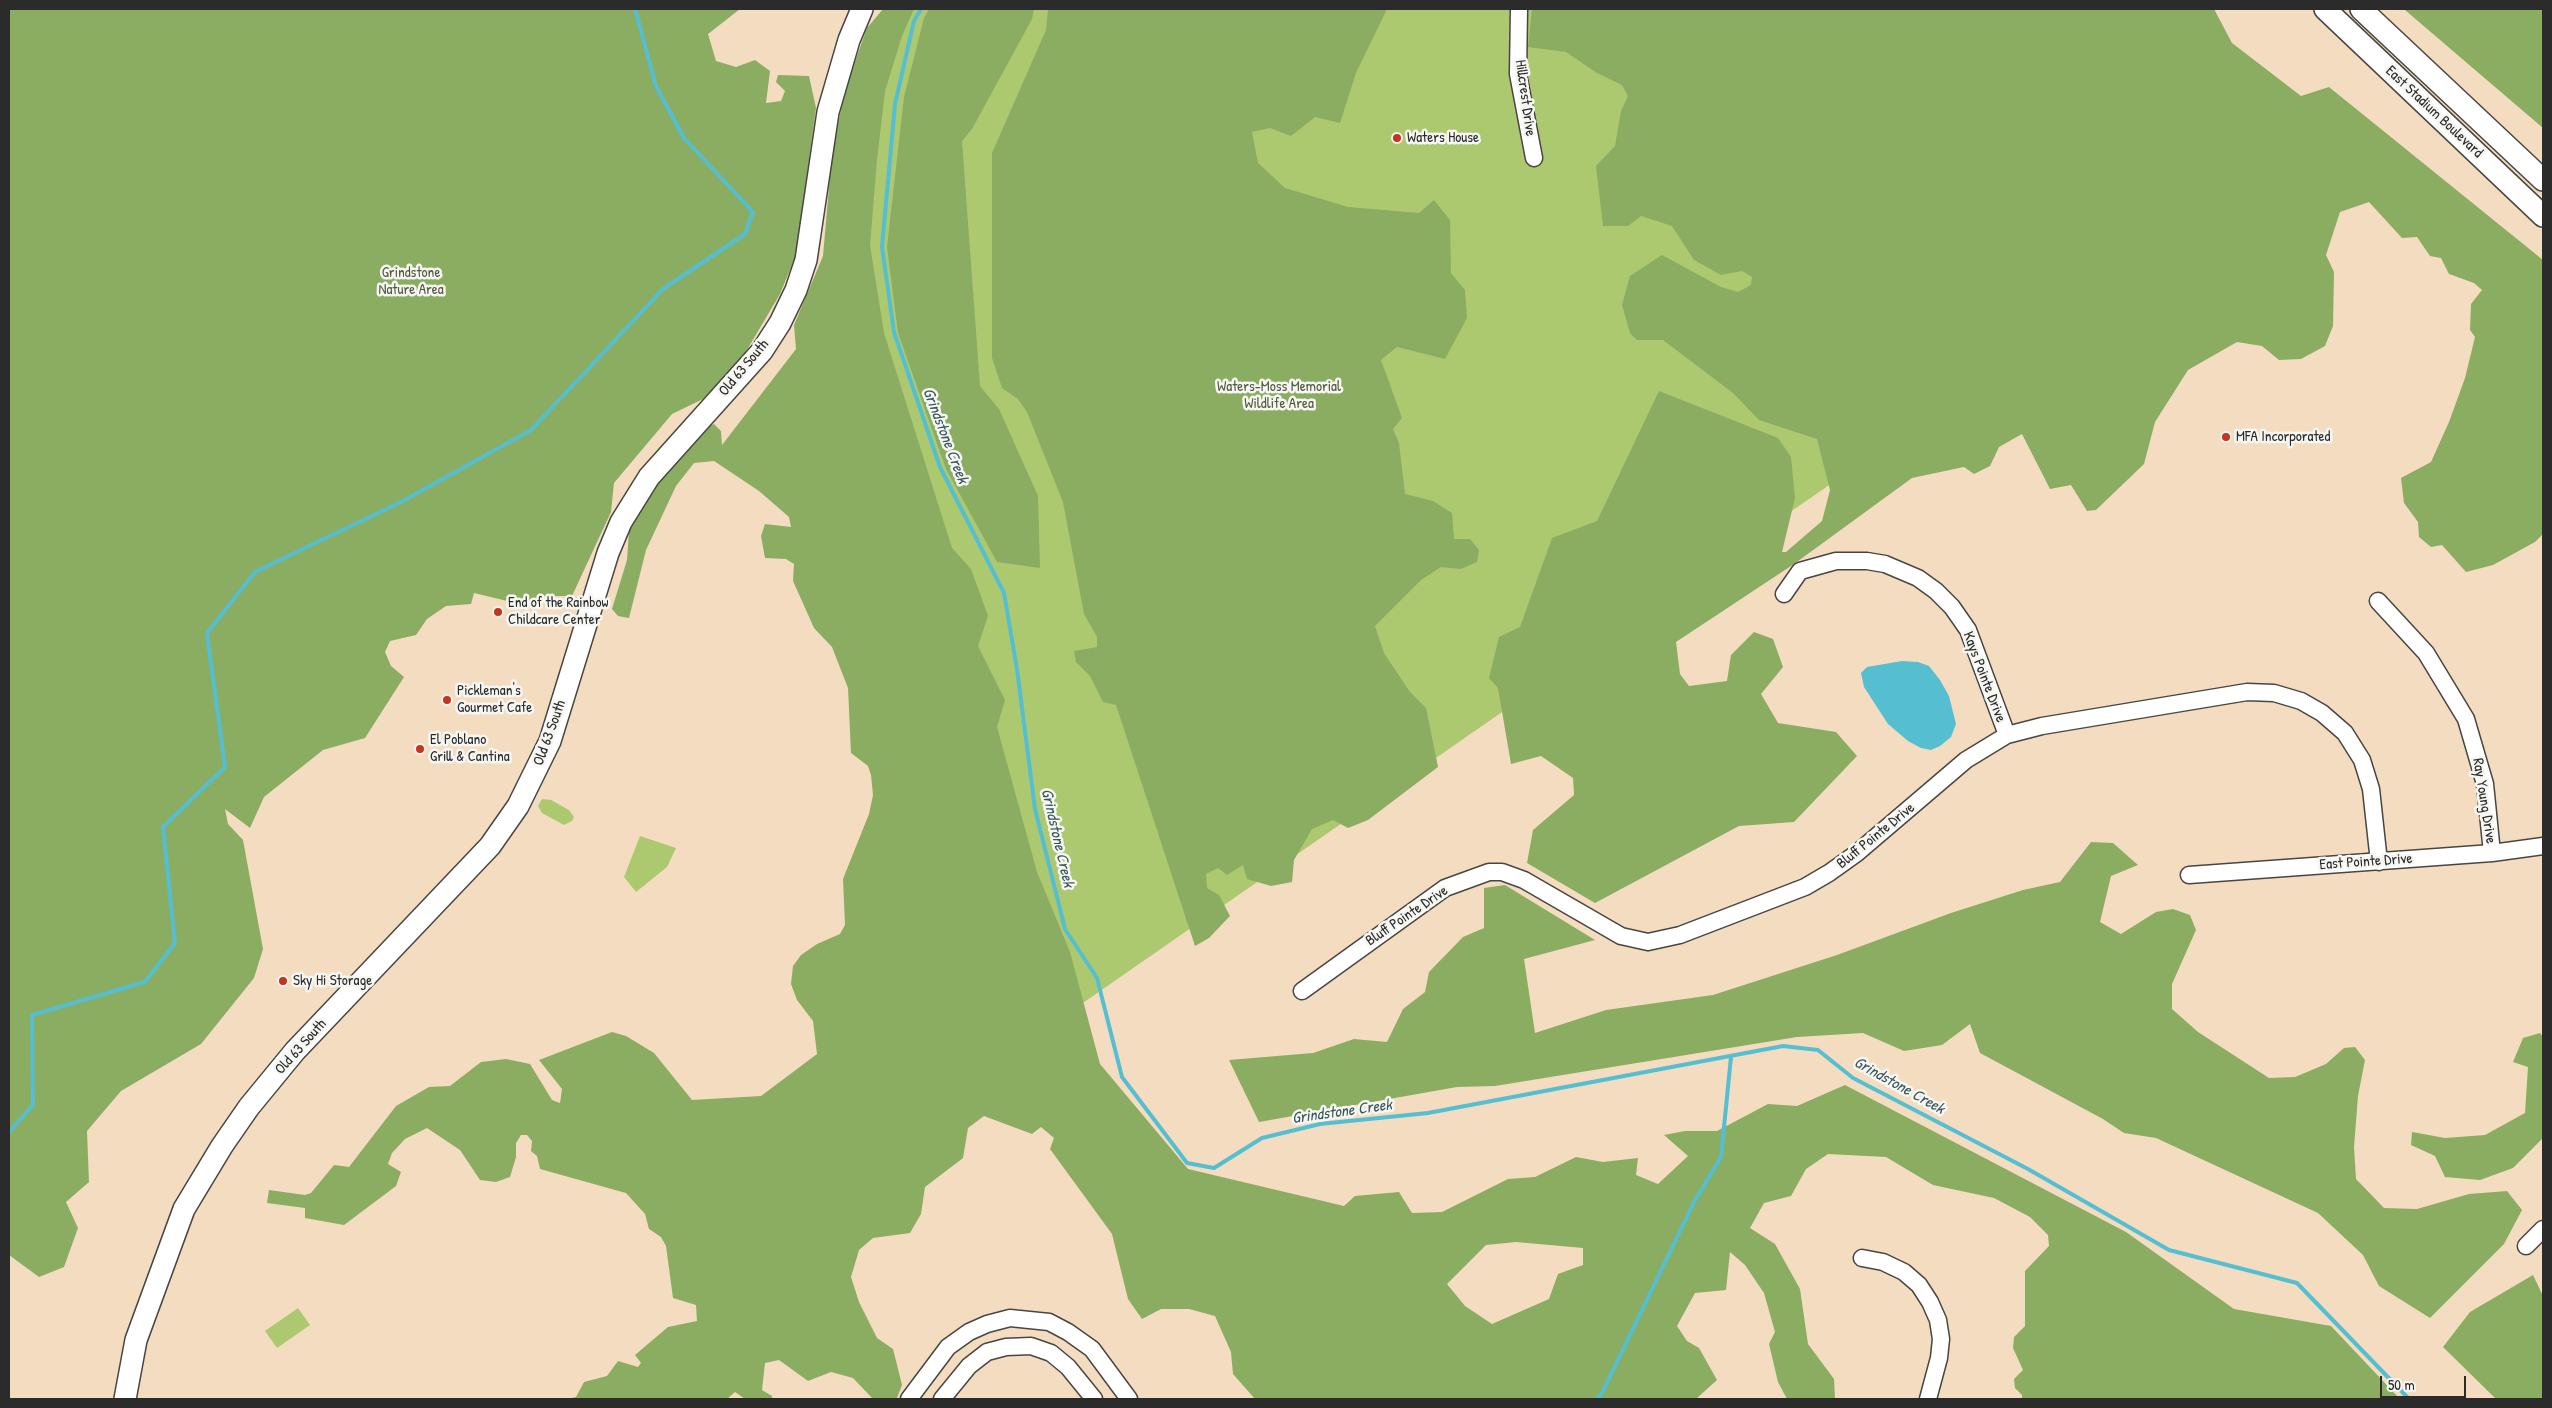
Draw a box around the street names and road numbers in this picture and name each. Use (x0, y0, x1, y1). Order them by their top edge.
street label: Hillcrest Drive (1511, 59, 1539, 137)
street label: East Stadium Boulevard (2381, 62, 2487, 162)
street label: Old 63 South (715, 336, 773, 400)
street label: Kays Pointe Drive (1958, 629, 2010, 725)
street label: Old 63 South (530, 698, 570, 768)
street label: Ray Young Drive (2468, 757, 2500, 845)
street label: Bluff Pointe Drive (1833, 799, 1919, 873)
street label: East Pointe Drive (2319, 850, 2413, 874)
street label: Bluff Pointe Drive (1363, 882, 1451, 950)
street label: Old 63 South (272, 1016, 330, 1078)

